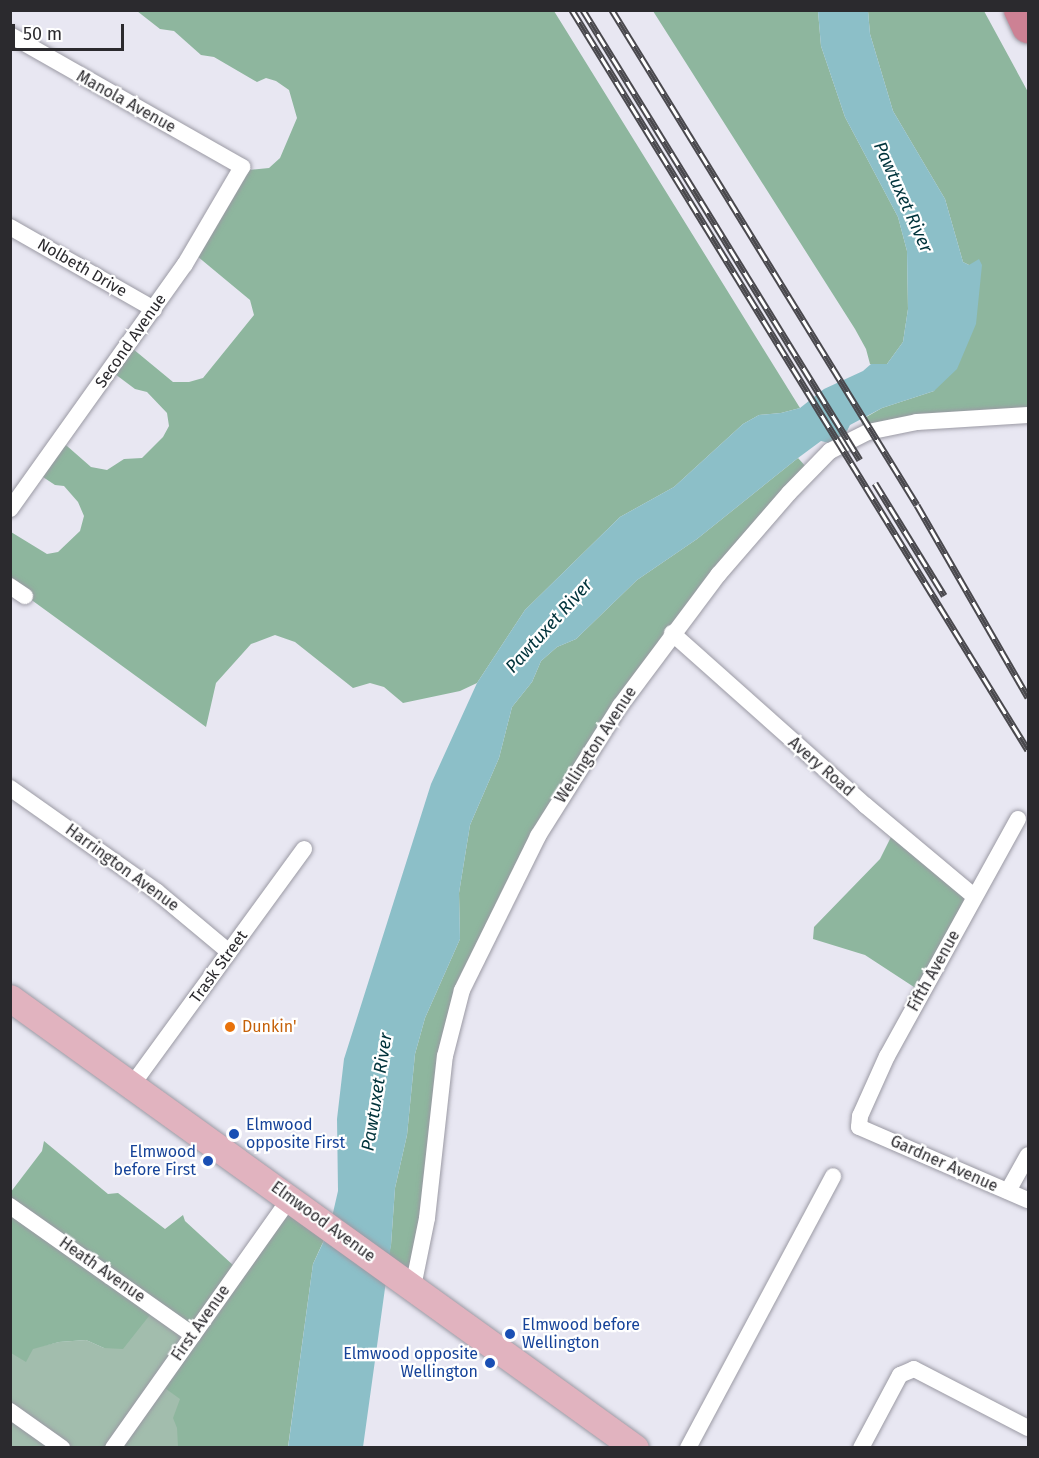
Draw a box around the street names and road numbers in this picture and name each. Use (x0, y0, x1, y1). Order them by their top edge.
street label: Manola Avenue (73, 67, 179, 137)
street label: Nolbeth Drive (34, 235, 130, 301)
street label: Second Avenue (91, 290, 171, 392)
street label: Wellington Avenue (551, 683, 641, 807)
street label: Avery Road (784, 733, 858, 801)
street label: Harrington Avenue (61, 820, 183, 916)
street label: Trask Street (186, 927, 252, 1007)
street label: Fifth Avenue (904, 927, 964, 1015)
street label: Gardner Avenue (887, 1132, 1001, 1196)
street label: Elmwood Avenue (267, 1178, 379, 1266)
street label: Heath Avenue (55, 1233, 149, 1307)
street label: First Avenue (168, 1281, 234, 1365)

